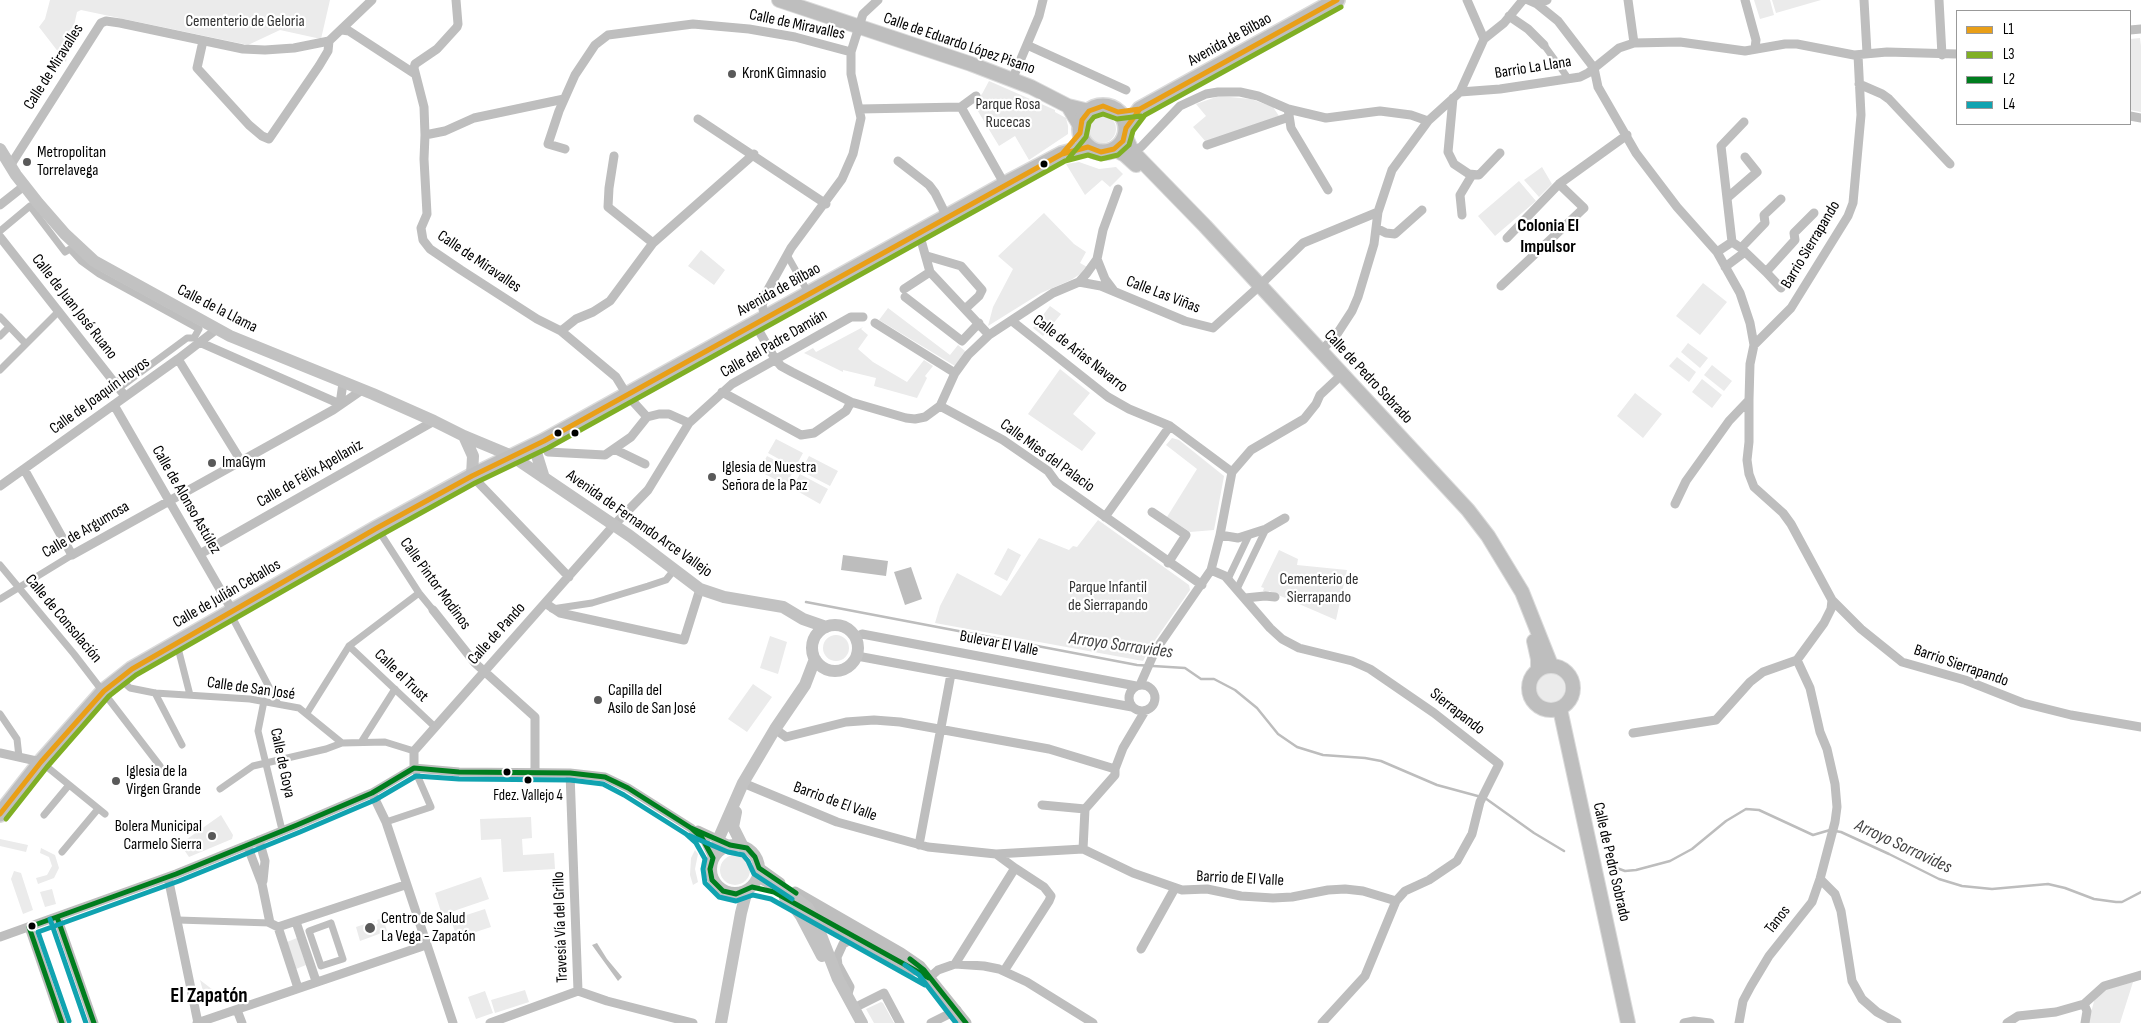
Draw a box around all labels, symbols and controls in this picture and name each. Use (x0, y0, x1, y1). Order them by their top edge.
street label: Calle de Miravalles (747, 5, 847, 45)
street label: Calle de Eduardo López Pisano (881, 9, 1037, 79)
street label: Avenida de Bilbao (1185, 9, 1275, 71)
legend (1956, 10, 2131, 125)
park label: Cementerio de Geloria (185, 12, 305, 32)
text: L1 (2003, 20, 2014, 39)
street label: Calle de Miravalles (20, 21, 88, 113)
text: L3 (2003, 45, 2015, 64)
street label: Barrio La Llana (1493, 52, 1573, 84)
place label: KronK Gimnasio (742, 64, 826, 84)
marker: KronK Gimnasio (726, 68, 738, 80)
text: L2 (2003, 70, 2015, 89)
park label: Parque Rosa Rucecas (975, 95, 1041, 133)
text: L4 (2003, 95, 2015, 114)
place label: Metropolitan Torrelavega (37, 143, 106, 181)
marker: Metropolitan Torrelavega (21, 156, 33, 168)
unlabelled marker (1039, 159, 1049, 169)
street label: Barrio Sierrapando (1777, 198, 1845, 292)
district label: Colonia El Impulsor (1517, 215, 1579, 258)
street label: Calle de Miravalles (433, 227, 525, 297)
street label: Calle de Juan José Ruano (27, 251, 121, 363)
street label: Avenida de Bilbao (734, 259, 824, 321)
street label: Calle Las Viñas (1123, 272, 1203, 318)
street label: Calle de la Llama (174, 281, 260, 337)
street label: Calle del Padre Damián (717, 306, 831, 382)
street label: Calle de Arias Navarro (1029, 311, 1131, 397)
street label: Calle de Pedro Sobrado (1320, 326, 1416, 428)
street label: Calle de Joaquín Hoyos (46, 353, 154, 439)
street label: Calle Mies del Palacio (996, 415, 1098, 497)
unlabelled marker (553, 428, 563, 438)
unlabelled marker (570, 428, 580, 438)
street label: Calle de Félix Apellaniz (254, 436, 366, 512)
street label: Calle de Alonso Astúlez (147, 442, 225, 558)
place label: ImaGym (222, 453, 266, 473)
marker: ImaGym (206, 457, 218, 469)
place label: Iglesia de Nuestra Señora de la Paz (722, 458, 816, 496)
street label: Avenida de Fernando Arce Vallejo (562, 466, 716, 582)
marker: Iglesia de Nuestra Señora de la Paz (706, 471, 718, 483)
street label: Calle de Argumosa (39, 497, 133, 563)
street label: Calle Pintor Modinos (395, 534, 475, 634)
street label: Calle de Julián Ceballos (170, 555, 284, 633)
park label: Cementerio de Sierrapando (1280, 570, 1358, 608)
street label: Calle de Consolación (20, 571, 106, 667)
park label: Parque Infantil de Sierrapando (1068, 578, 1148, 616)
street label: Calle de Pando (464, 599, 530, 669)
street label: Bulevar El Valle (958, 627, 1040, 661)
water label: Arroyo Sorravides (1068, 628, 1174, 664)
street label: Barrio Sierrapando (1911, 641, 2011, 691)
street label: Calle el Trust (370, 646, 432, 706)
street label: Calle de San José (206, 673, 296, 705)
place label: Capilla del Asilo de San José (608, 681, 696, 719)
street label: Sierrapando (1426, 685, 1488, 739)
marker: Capilla del Asilo de San José (592, 694, 604, 706)
street label: Calle de Goya (265, 726, 299, 800)
place label: Iglesia de la Virgen Grande (126, 762, 201, 800)
unlabelled marker (502, 767, 512, 777)
marker: Iglesia de la Virgen Grande (110, 775, 122, 787)
marker: Fdez. Vallejo 4 (523, 775, 533, 785)
street label: Barrio de El Valle (791, 778, 879, 826)
place label: Fdez. Vallejo 4 (493, 787, 563, 805)
street label: Calle de Pedro Sobrado (1588, 801, 1634, 923)
water label: Arroyo Sorravides (1851, 815, 1955, 879)
place label: Bolera Municipal Carmelo Sierra (115, 817, 202, 855)
marker: Bolera Municipal Carmelo Sierra (206, 830, 218, 842)
street label: Barrio de El Valle (1196, 867, 1284, 891)
street label: Travesía Vía del Grillo (549, 871, 573, 983)
street label: Tanos (1761, 902, 1795, 938)
place label: Centro de Salud La Vega - Zapatón (381, 909, 476, 947)
unlabelled marker (27, 921, 37, 931)
marker: Centro de Salud La Vega - Zapatón (363, 921, 377, 935)
district label: El Zapatón (170, 984, 248, 1010)

